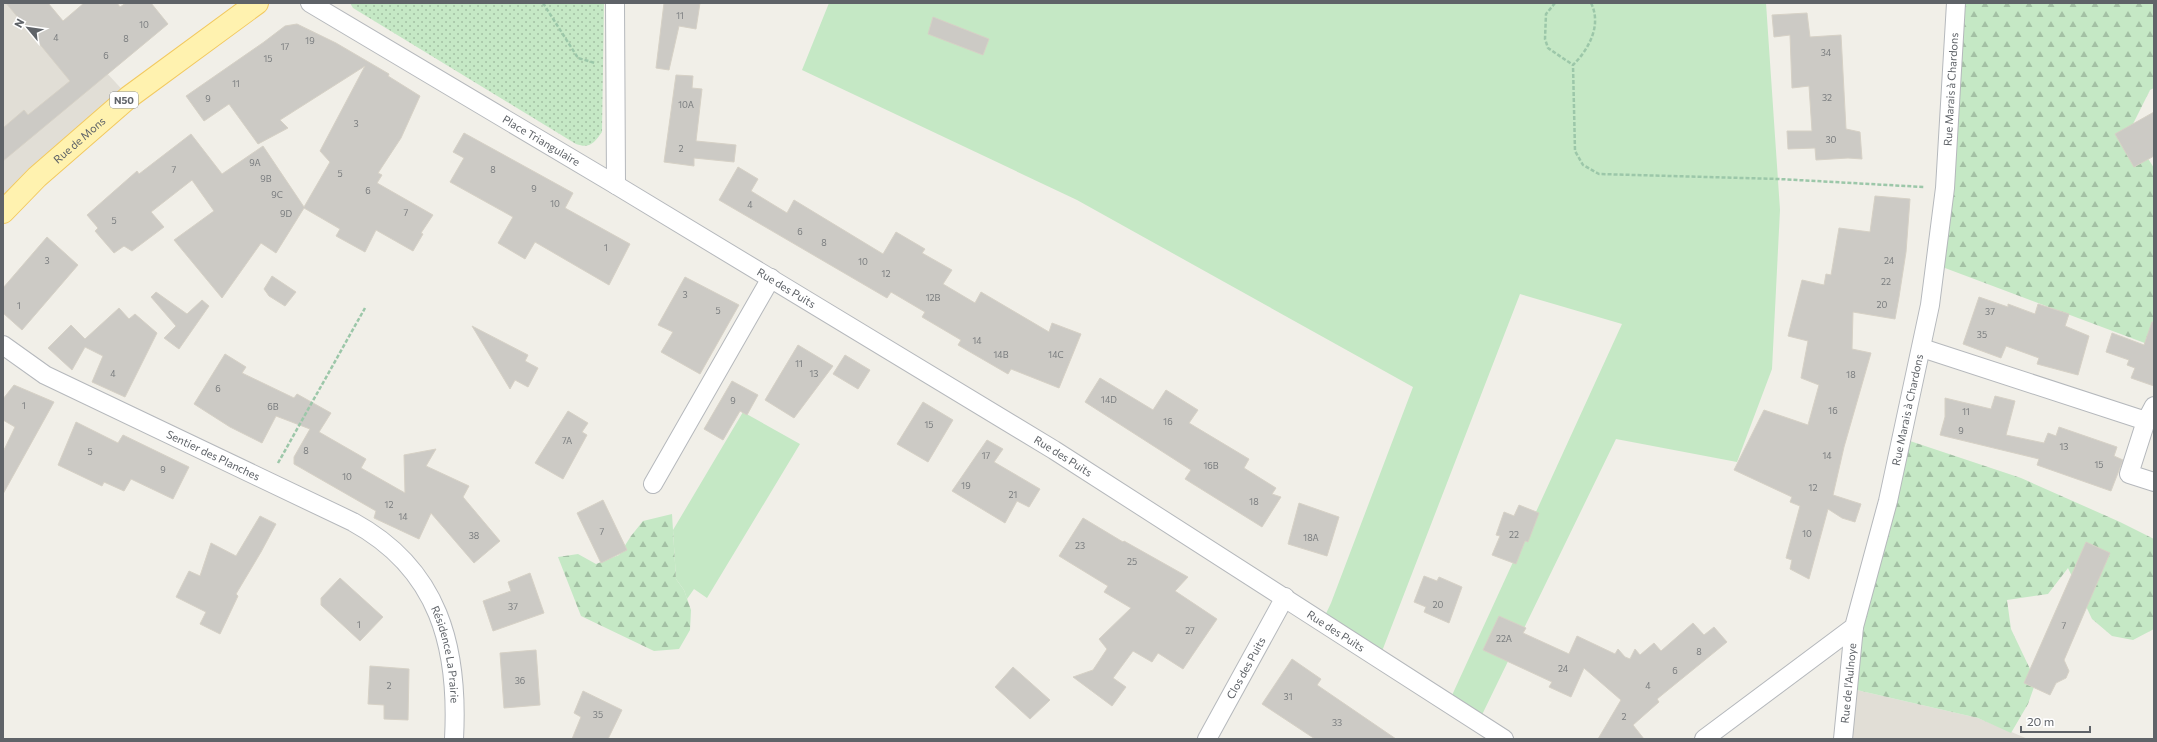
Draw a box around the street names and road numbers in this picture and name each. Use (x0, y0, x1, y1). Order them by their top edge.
street label: Rue Marais à Chardons (1941, 32, 1960, 146)
road number: N50 (110, 92, 138, 108)
street label: Place Triangulaire (500, 112, 583, 168)
street label: Rue de Mons (51, 114, 108, 166)
street label: Rue des Puits (755, 265, 818, 310)
street label: Rue Marais à Chardons (1889, 353, 1925, 467)
street label: Sentier des Planches (165, 427, 262, 483)
street label: Rue des Puits (1032, 433, 1095, 479)
street label: Résidence La Prairie (429, 604, 462, 704)
street label: Rue des Puits (1305, 607, 1368, 654)
street label: Clos des Puits (1223, 635, 1268, 701)
street label: Rue de l'Aulnoye (1838, 642, 1858, 724)

